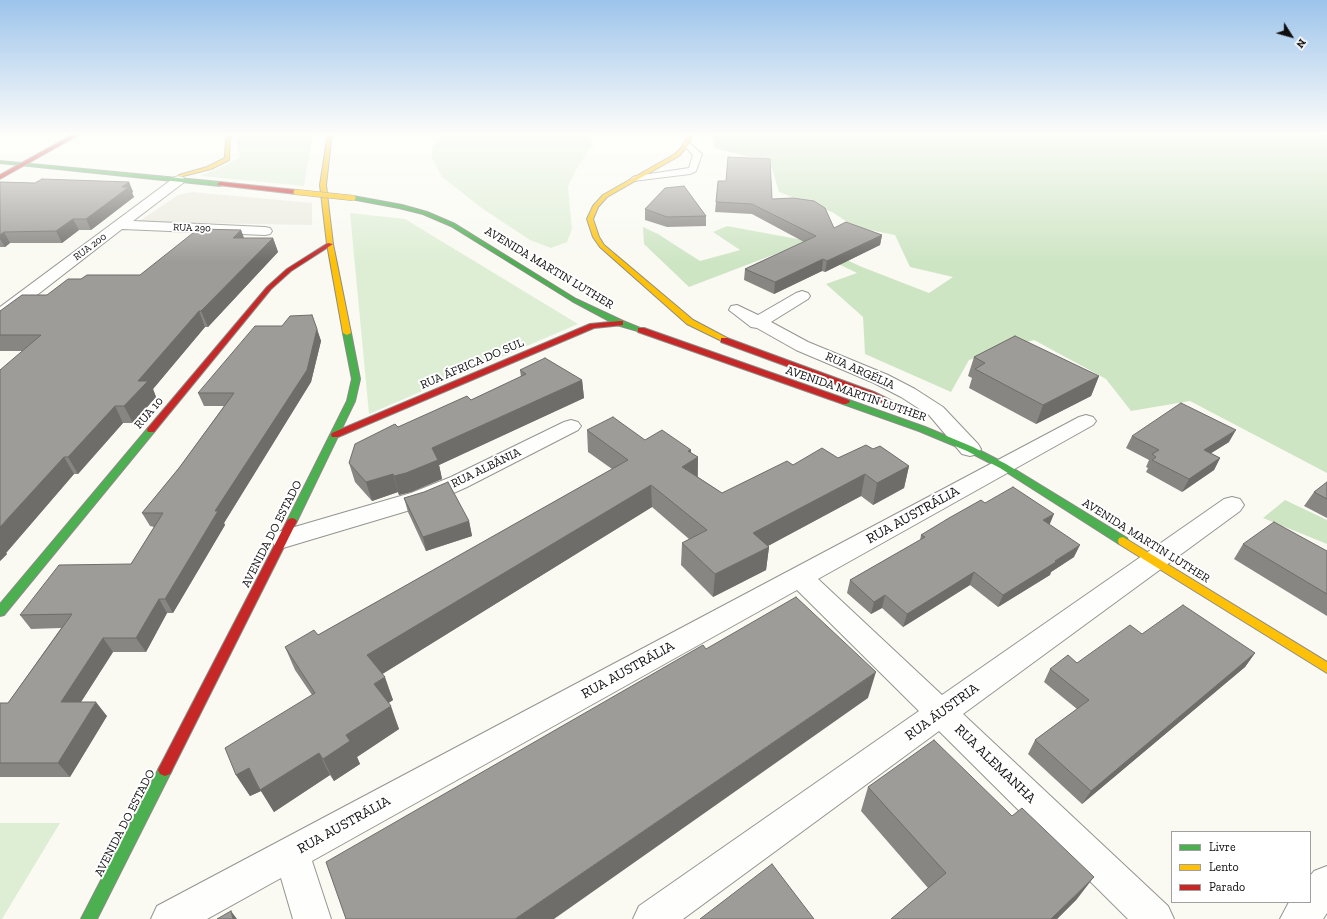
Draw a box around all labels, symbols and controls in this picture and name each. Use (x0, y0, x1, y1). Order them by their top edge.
north arrow (1271, 16, 1311, 56)
text: N (1293, 36, 1309, 51)
street label: RUA 290 (173, 221, 211, 235)
street label: AVENIDA MARTIN LUTHER (482, 224, 616, 312)
street label: RUA 200 (71, 231, 109, 263)
street label: RUA ÁFRICA DO SUL (418, 336, 526, 392)
street label: RUA ARGÉLIA (823, 349, 897, 393)
street label: AVENIDA MARTIN LUTHER (784, 363, 928, 425)
street label: RUA 10 (131, 394, 167, 432)
street label: RUA ALBÂNIA (449, 445, 523, 491)
street label: AVENIDA DO ESTADO (239, 478, 305, 590)
street label: RUA AUSTRÁLIA (864, 483, 962, 547)
street label: AVENIDA MARTIN LUTHER (1080, 496, 1212, 586)
street label: RUA AUSTRÁLIA (579, 638, 677, 702)
street label: RUA ÁUSTRIA (902, 680, 982, 744)
street label: RUA ALEMANHA (951, 721, 1039, 807)
street label: AVENIDA DO ESTADO (92, 767, 158, 879)
street label: RUA AUSTRÁLIA (295, 793, 393, 857)
legend (1171, 831, 1311, 903)
text: Livre (1209, 840, 1236, 854)
text: Lento (1209, 860, 1239, 874)
text: Parado (1209, 880, 1245, 894)

